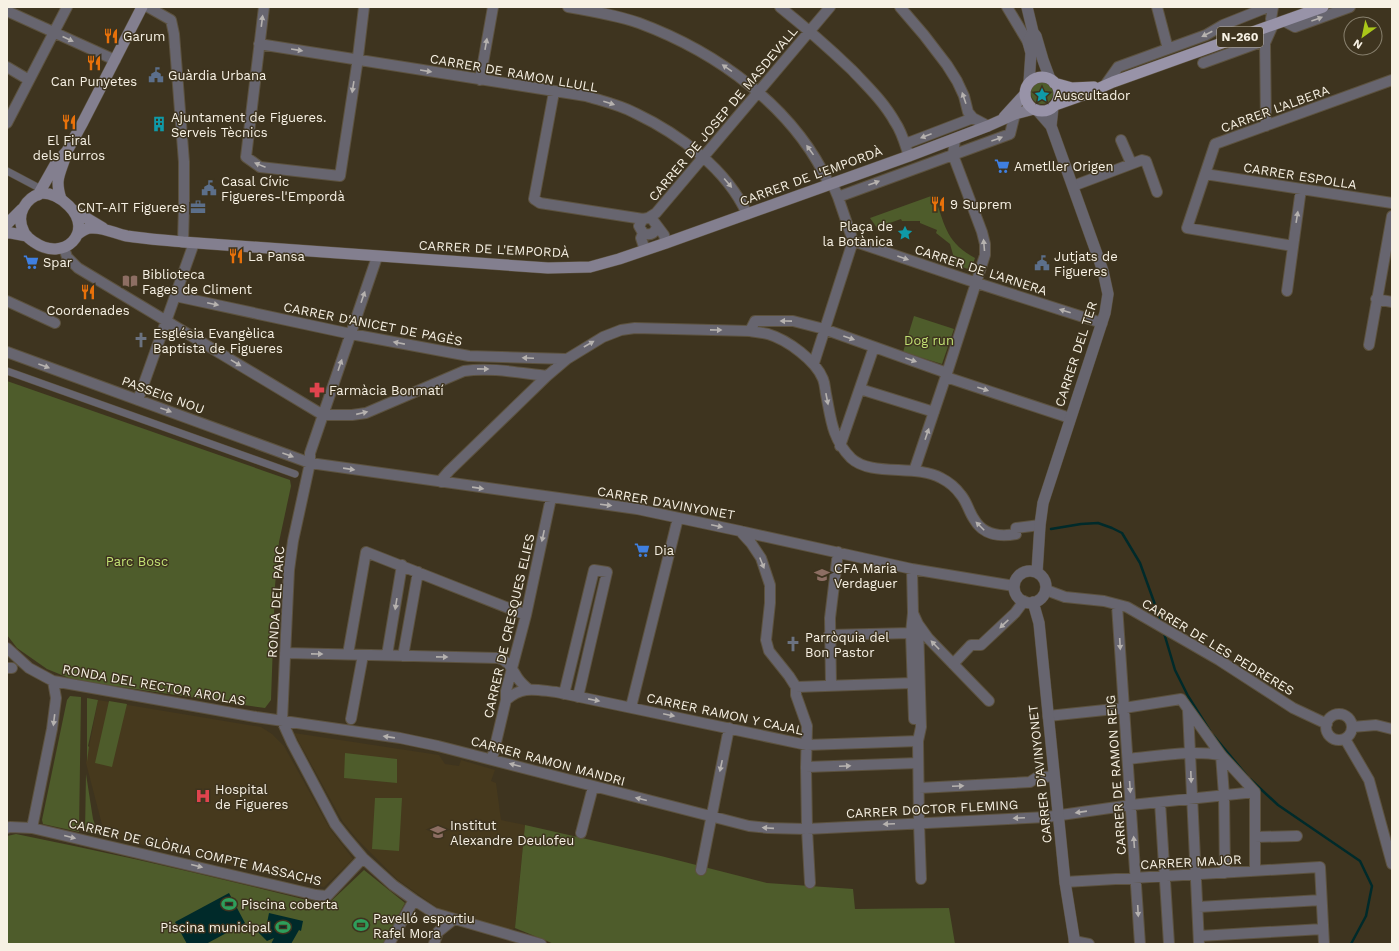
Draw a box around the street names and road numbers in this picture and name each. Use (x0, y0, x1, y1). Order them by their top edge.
street label: CARRER DE JOSEP DE MASDEVALL (646, 24, 801, 204)
road number: N-260 (1217, 27, 1263, 47)
street label: CARRER DE RAMON LLULL (429, 51, 599, 95)
street label: CARRER L'ALBERA (1219, 82, 1332, 136)
street label: CARRER DE L'EMPORDÀ (737, 142, 885, 209)
street label: CARRER ESPOLLA (1242, 160, 1358, 192)
street label: CARRER DE L'EMPORDÀ (418, 237, 570, 260)
street label: CARRER DE L'ARNERA (913, 241, 1050, 299)
street label: CARRER D'ANICET DE PAGÈS (282, 298, 464, 349)
street label: CARRER DEL TER (1052, 299, 1100, 409)
street label: PASSEIG NOU (120, 373, 206, 417)
street label: CARRER D'AVINYONET (596, 484, 736, 523)
street label: CARRER DE CRESQUES ELIES (480, 532, 538, 720)
street label: RONDA DEL PARC (265, 545, 287, 659)
street label: CARRER DE LES PEDRERES (1139, 596, 1297, 698)
street label: RONDA DEL RECTOR AROLAS (61, 661, 247, 709)
street label: CARRER RAMON Y CAJAL (645, 690, 805, 738)
street label: CARRER DE RAMON REIG (1103, 694, 1129, 856)
street label: CARRER D'AVINYONET (1025, 704, 1055, 844)
street label: CARRER RAMON MANDRI (469, 733, 627, 789)
street label: CARRER DOCTOR FLEMING (845, 797, 1019, 821)
street label: CARRER DE GLÒRIA COMPTE MASSACHS (67, 815, 323, 888)
street label: CARRER MAJOR (1140, 852, 1242, 872)

